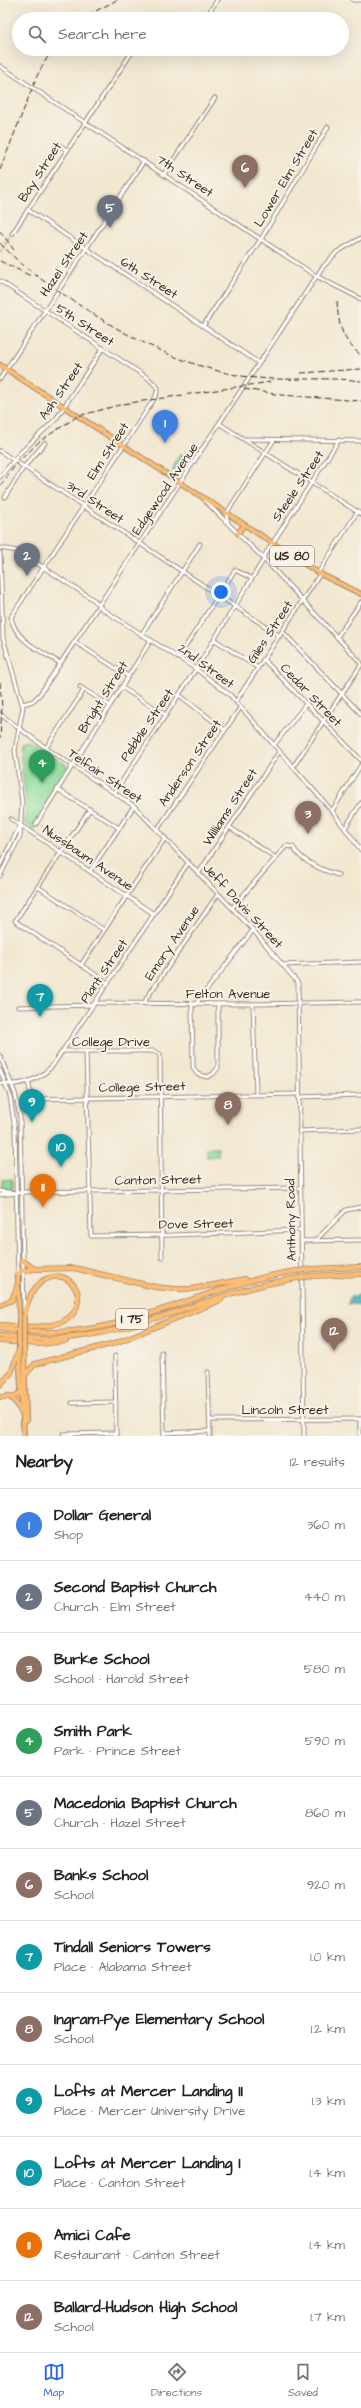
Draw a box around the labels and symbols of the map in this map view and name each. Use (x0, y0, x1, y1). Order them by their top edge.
street label: Lower Elm Street (250, 125, 323, 230)
street label: Bay Street (14, 138, 67, 206)
street label: 7th Street (153, 150, 218, 202)
pin: 6 (232, 155, 258, 188)
pin: 5 (97, 195, 123, 228)
street label: Hazel Street (35, 227, 93, 300)
street label: 6th Street (117, 253, 182, 304)
street label: 5th Street (52, 299, 118, 351)
street label: Ash Street (35, 358, 88, 423)
pin: 1 (152, 410, 178, 443)
street label: Elm Street (83, 418, 134, 483)
street label: Edgewood Avenue (128, 439, 203, 539)
street label: Steele Street (268, 446, 329, 525)
street label: 3rd Street (63, 476, 128, 528)
pin: 2 (14, 543, 40, 576)
road number: US 80 (270, 546, 314, 566)
your location (211, 582, 231, 602)
street label: Giles Street (243, 596, 298, 667)
street label: 2nd Street (174, 639, 239, 693)
street label: Bright Street (74, 657, 134, 737)
street label: Cedar Street (276, 659, 346, 731)
street label: Pebble Street (116, 684, 178, 765)
street label: Anderson Street (154, 715, 226, 810)
street label: Telfair Street (64, 745, 146, 808)
pin: 4 (29, 750, 55, 783)
street label: Williams Street (198, 764, 262, 849)
pin: 3 (295, 801, 321, 834)
street label: Nussbaum Avenue (39, 821, 137, 895)
street label: Jeff Davis Street (199, 860, 288, 953)
street label: Emory Avenue (140, 902, 205, 985)
street label: Plant Street (76, 935, 133, 1007)
pin: 7 (27, 984, 53, 1017)
street label: Felton Avenue (186, 985, 270, 1003)
street label: College Drive (72, 1033, 150, 1052)
street label: College Street (99, 1077, 186, 1098)
pin: 9 (19, 1089, 45, 1122)
pin: 8 (215, 1092, 241, 1125)
pin: 10 (48, 1134, 74, 1167)
street label: Canton Street (114, 1170, 202, 1190)
pin: 11 (30, 1174, 56, 1207)
street label: Anthony Road (281, 1178, 302, 1261)
street label: Dove Street (158, 1214, 234, 1234)
road number: I 75 (116, 1309, 148, 1329)
pin: 12 (321, 1318, 347, 1351)
street label: Lincoln Street (242, 1401, 329, 1419)

